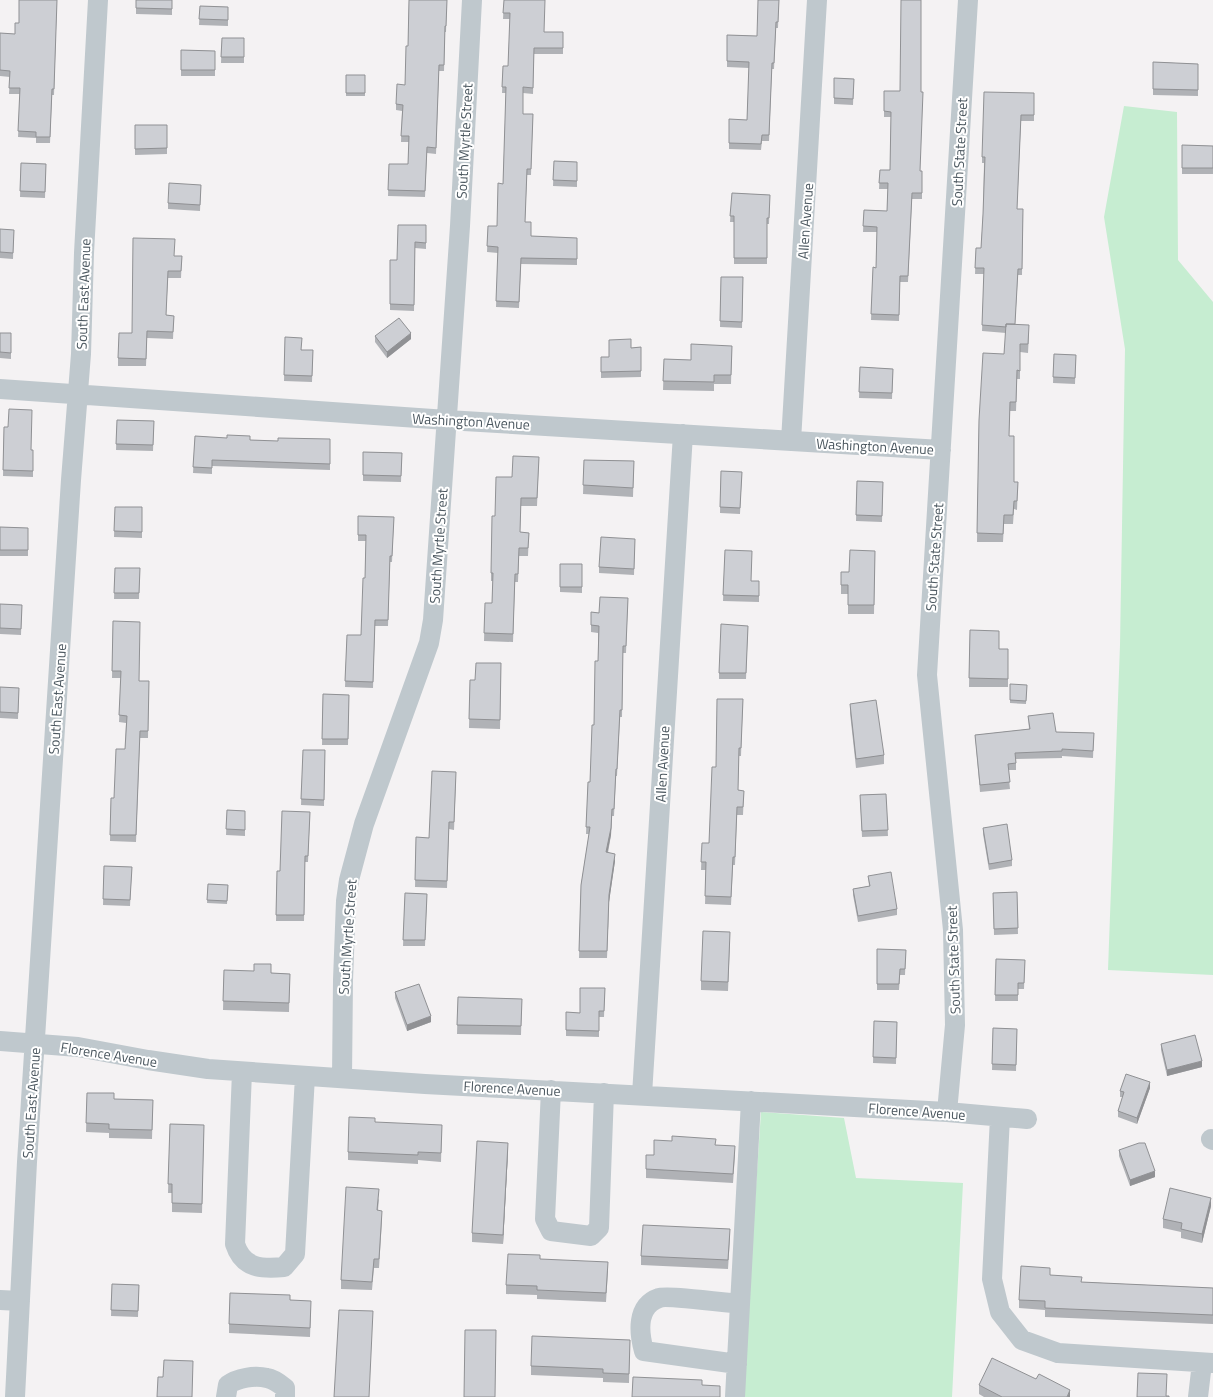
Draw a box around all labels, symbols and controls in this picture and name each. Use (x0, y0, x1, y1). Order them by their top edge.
street label: South Myrtle Street (450, 83, 478, 199)
street label: South State Street (946, 97, 972, 207)
street label: Allen Avenue (792, 182, 818, 260)
street label: South East Avenue (71, 238, 95, 350)
street label: Washington Avenue (412, 407, 530, 435)
street label: Washington Avenue (816, 432, 934, 460)
street label: South Myrtle Street (423, 487, 453, 604)
street label: South State Street (920, 502, 948, 612)
street label: South East Avenue (43, 643, 71, 755)
street label: Allen Avenue (650, 725, 674, 803)
street label: South Myrtle Street (332, 878, 362, 995)
street label: South State Street (941, 905, 965, 1015)
street label: Florence Avenue (59, 1036, 159, 1072)
street label: South East Avenue (17, 1047, 45, 1159)
street label: Florence Avenue (463, 1075, 561, 1101)
street label: Florence Avenue (868, 1097, 966, 1125)

